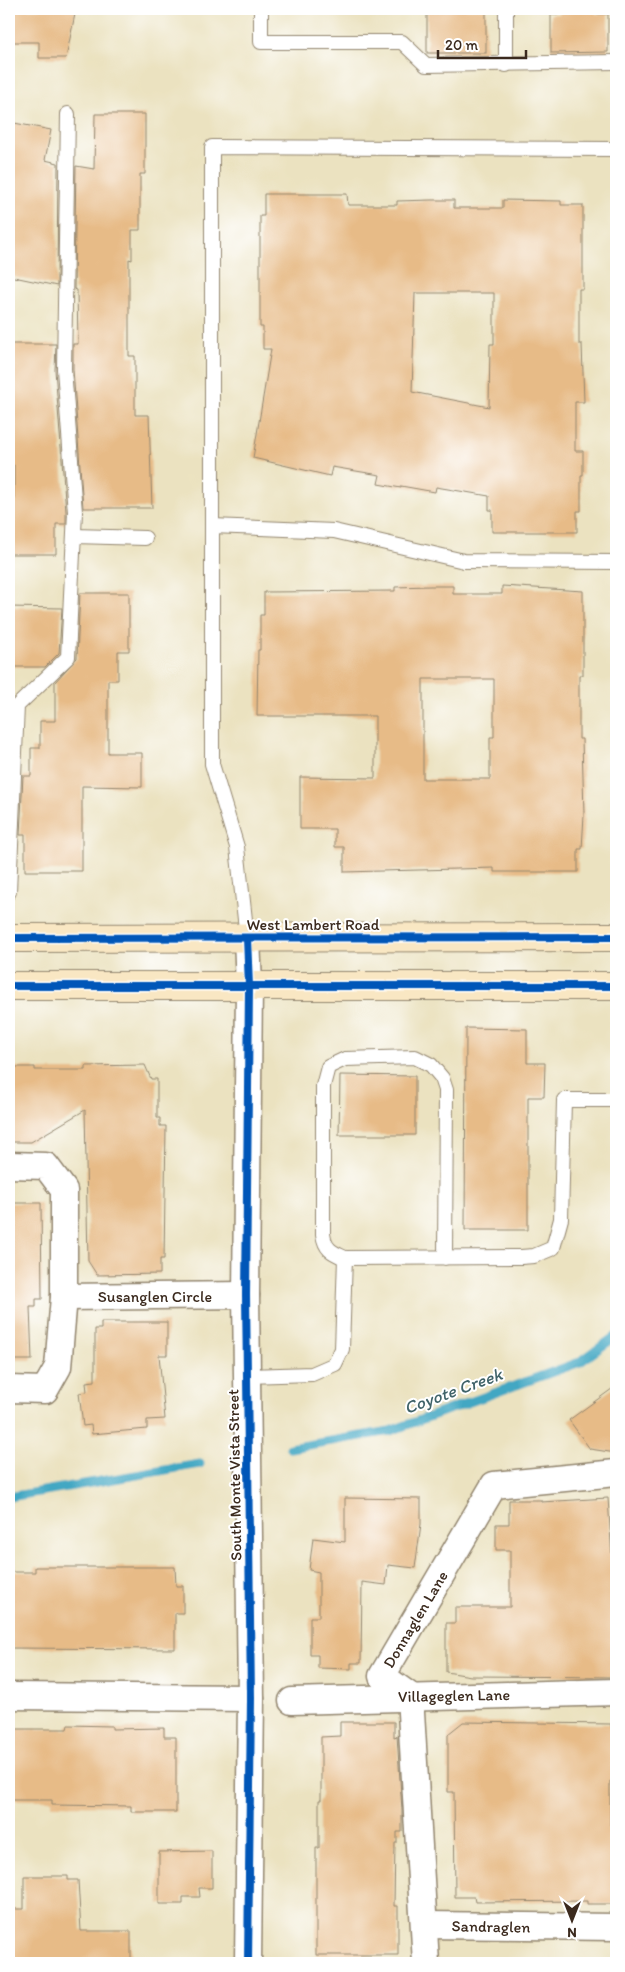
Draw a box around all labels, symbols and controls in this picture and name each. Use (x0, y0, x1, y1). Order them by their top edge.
scale bar (438, 28, 525, 60)
text: 20 m (445, 36, 479, 54)
street label: West Lambert Road (246, 915, 380, 934)
street label: Susanglen Circle (98, 1287, 212, 1306)
water label: Coyote Creek (401, 1362, 507, 1419)
street label: South Monte Vista Street (224, 1389, 245, 1561)
street label: Donnaglen Lane (379, 1567, 452, 1671)
street label: Villageglen Lane (398, 1685, 511, 1706)
north arrow (548, 1894, 598, 1944)
street label: Sandraglen (451, 1916, 530, 1937)
text: N (567, 1924, 577, 1941)

